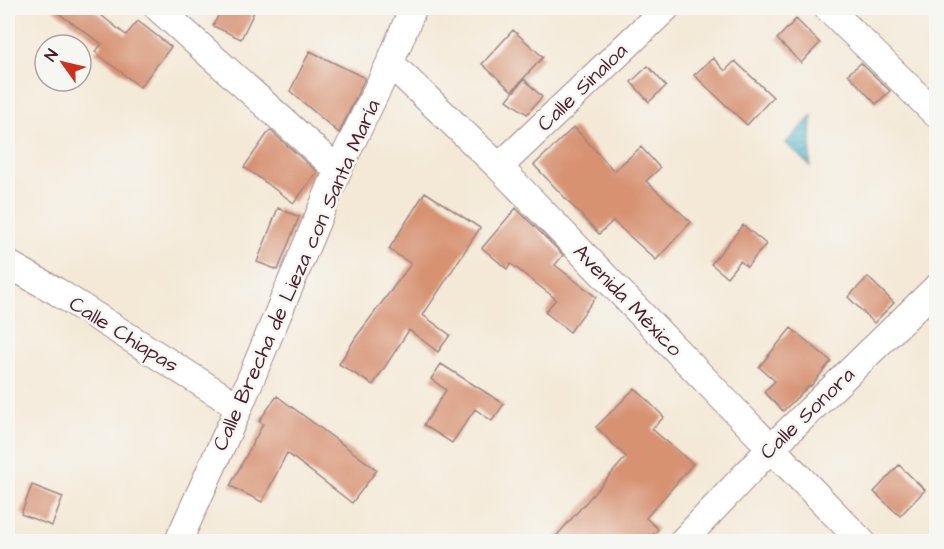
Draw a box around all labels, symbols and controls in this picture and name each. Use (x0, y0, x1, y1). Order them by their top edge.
north arrow (33, 33, 93, 93)
street label: Calle Sinaloa (531, 37, 634, 138)
text: N (39, 45, 63, 65)
street label: Calle Brecha de Lieza con Santa María (206, 95, 387, 455)
street label: Avenida México (566, 238, 689, 363)
street label: Calle Chiapas (63, 289, 184, 380)
street label: Calle Sonora (753, 360, 861, 466)

